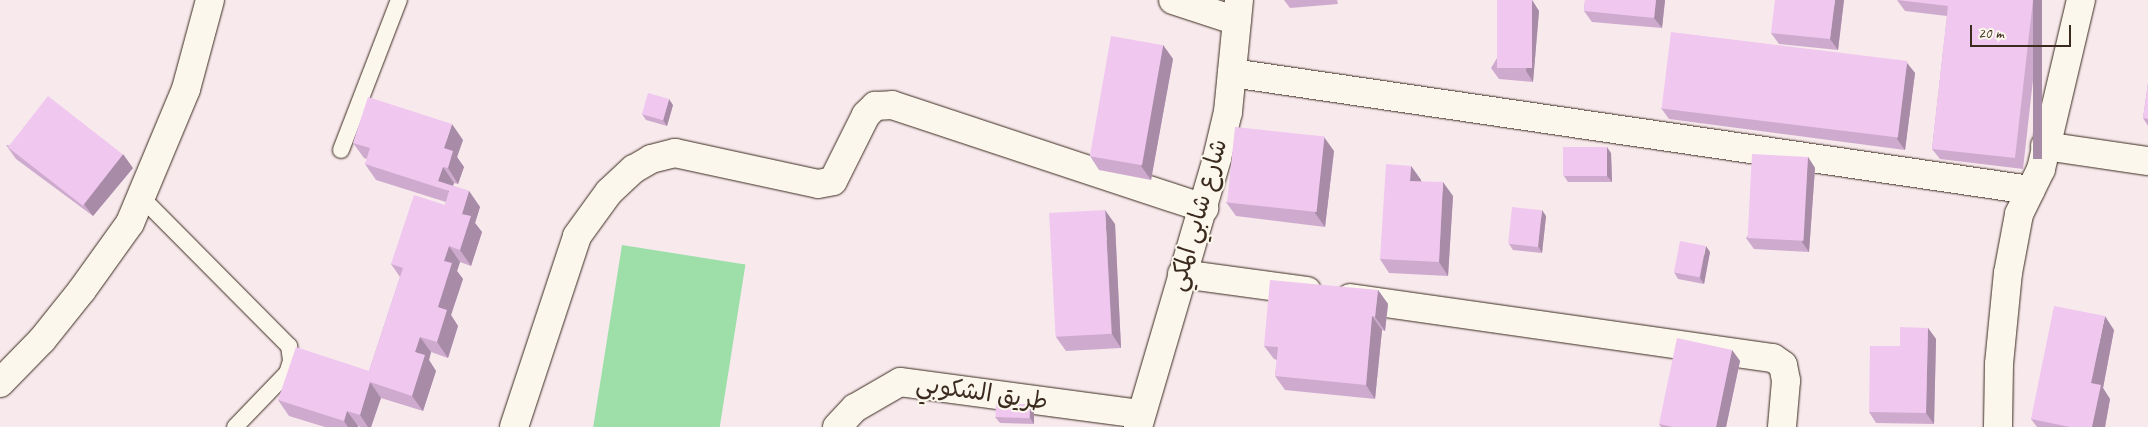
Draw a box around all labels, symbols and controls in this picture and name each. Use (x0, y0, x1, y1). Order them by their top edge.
scale bar (1973, 15, 2074, 47)
text: 20 m (1978, 24, 2004, 43)
street label: شارع شابي المكي (1163, 136, 1233, 294)
street label: طريق الشكوبي (914, 370, 1050, 416)

